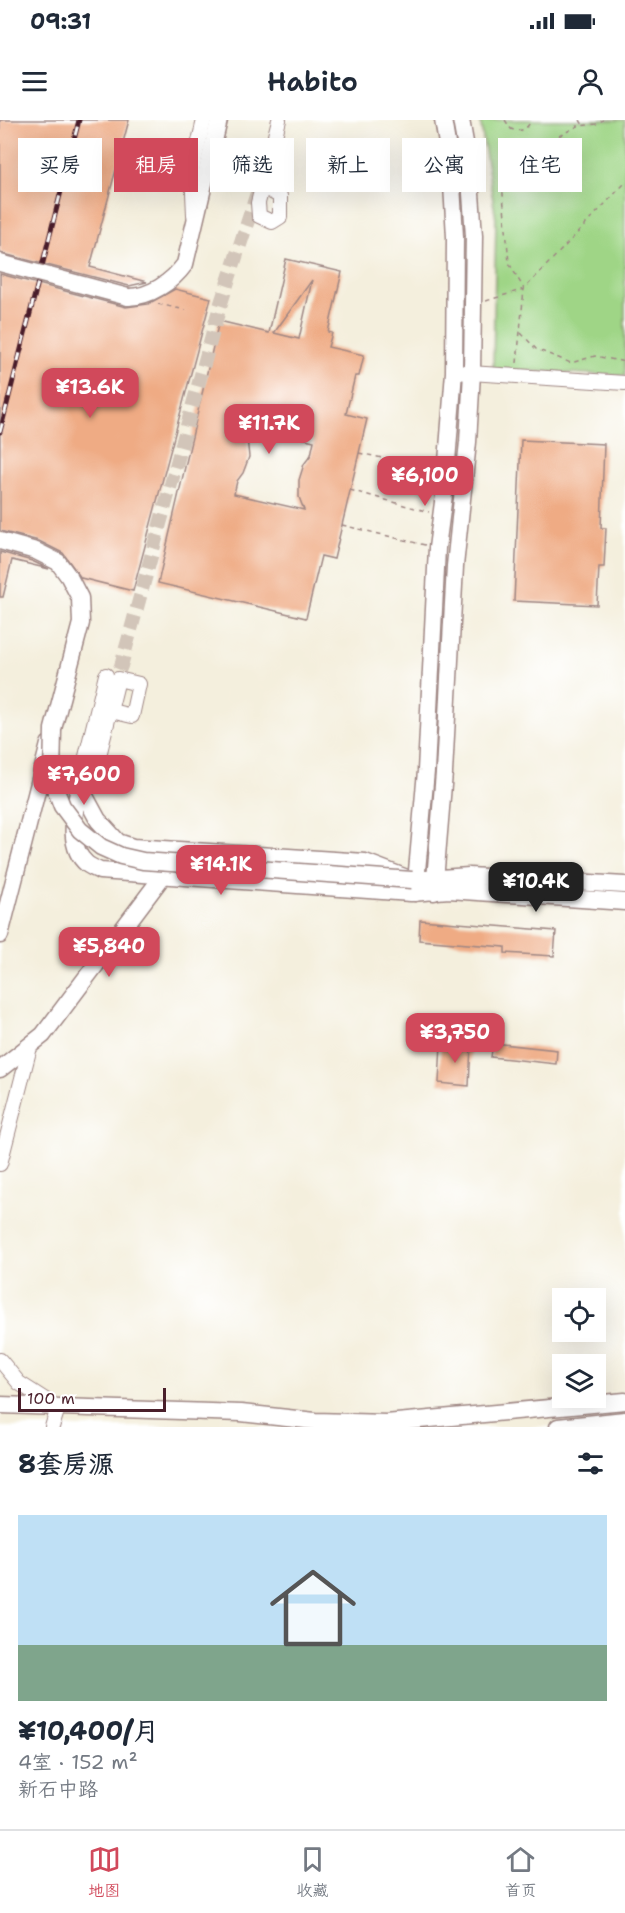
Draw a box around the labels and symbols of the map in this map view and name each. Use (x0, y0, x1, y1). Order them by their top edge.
pin: ¥13.6K (41, 368, 139, 419)
pin: ¥11.7K (220, 404, 318, 455)
pin: ¥6,100 (376, 456, 474, 507)
pin: ¥7,600 (35, 755, 133, 806)
pin: ¥14.1K (172, 845, 270, 896)
pin: ¥10.4K (487, 862, 585, 913)
pin: ¥5,840 (60, 927, 158, 978)
pin: ¥3,750 (406, 1013, 504, 1064)
scale bar (18, 1385, 166, 1412)

